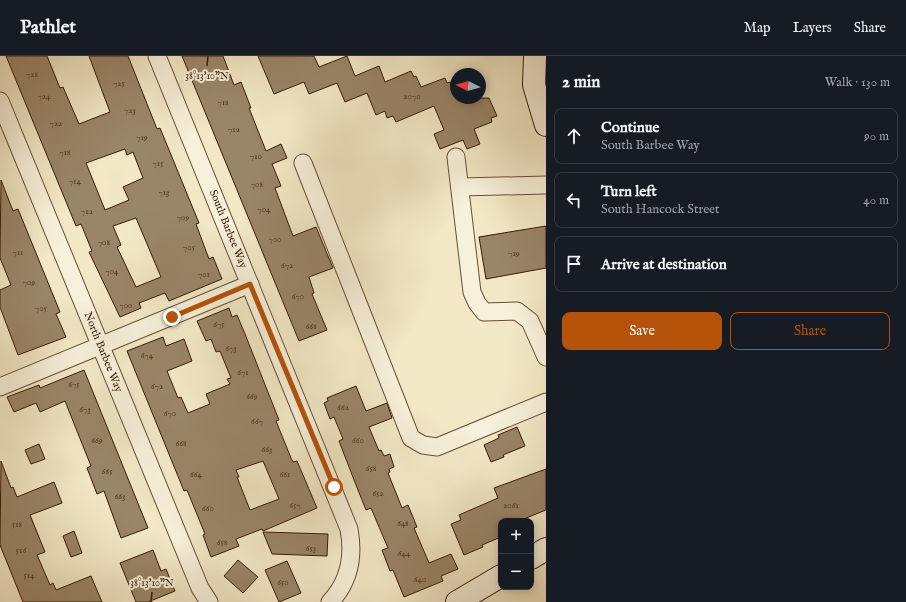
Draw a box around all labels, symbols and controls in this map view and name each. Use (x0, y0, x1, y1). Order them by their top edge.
text: Pathlet (20, 16, 76, 40)
text: Map (744, 19, 771, 37)
text: Layers (793, 19, 832, 37)
text: Share (854, 19, 886, 37)
north arrow (450, 68, 486, 104)
house number: 728 (26, 69, 38, 80)
text: 38°13'10"N (185, 70, 229, 83)
text: 2 min (562, 72, 600, 93)
text: Walk · 130 m (825, 74, 890, 91)
house number: 725 (113, 78, 126, 89)
house number: 724 (38, 91, 51, 102)
house number: 2070 (403, 91, 421, 102)
house number: 718 (217, 97, 229, 108)
house number: 723 (124, 105, 136, 116)
house number: 722 (50, 118, 62, 129)
text: Continue (601, 118, 659, 137)
house number: 712 (228, 124, 240, 135)
icon: ahead (563, 125, 585, 147)
text: 90 m (864, 128, 889, 145)
house number: 719 (136, 132, 148, 143)
text: South Barbee Way (601, 137, 700, 154)
house number: 718 (59, 147, 71, 158)
house number: 710 (250, 151, 262, 162)
house number: 715 (153, 158, 164, 169)
house number: 714 (69, 176, 82, 187)
house number: 708 (251, 179, 264, 190)
text: Turn left (601, 182, 657, 201)
house number: 713 (159, 187, 169, 198)
street label: South Barbee Way (206, 188, 250, 271)
icon: left (563, 189, 585, 211)
text: 40 m (863, 192, 889, 209)
text: South Hancock Street (601, 201, 720, 218)
house number: 704 (257, 204, 271, 215)
house number: 712 (81, 206, 93, 217)
house number: 709 (177, 212, 189, 223)
house number: 700 (268, 234, 282, 245)
house number: 708 (98, 237, 111, 248)
house number: 705 (183, 242, 196, 253)
house number: 711 (13, 247, 23, 258)
house number: 719 (508, 248, 520, 259)
icon: arrive (563, 253, 585, 275)
text: Arrive at destination (601, 255, 727, 274)
house number: 672 (281, 260, 293, 271)
house number: 704 (105, 266, 119, 277)
house number: 701 (198, 269, 210, 280)
house number: 709 (23, 277, 35, 288)
house number: 670 (292, 291, 304, 302)
house number: 700 (119, 300, 133, 311)
house number: 705 (35, 303, 48, 314)
route end (163, 308, 181, 326)
street label: North Barbee Way (80, 310, 126, 395)
button: Save (562, 312, 722, 350)
button: Share (730, 312, 890, 350)
house number: 675 (213, 319, 225, 330)
house number: 668 (305, 321, 317, 332)
house number: 673 (225, 343, 237, 354)
house number: 674 (141, 350, 154, 361)
house number: 671 (237, 367, 249, 378)
house number: 675 (68, 379, 80, 390)
house number: 672 (151, 381, 163, 392)
house number: 669 (246, 391, 258, 402)
house number: 662 (337, 402, 349, 413)
house number: 673 (79, 404, 91, 415)
house number: 670 (164, 408, 176, 419)
house number: 667 (251, 416, 263, 427)
house number: 669 (91, 435, 103, 446)
house number: 660 (352, 435, 364, 446)
house number: 668 (175, 438, 187, 449)
house number: 663 (262, 444, 272, 455)
house number: 658 (366, 463, 377, 474)
house number: 665 (102, 466, 113, 477)
house number: 664 (190, 469, 203, 480)
house number: 661 (280, 469, 290, 480)
route start (325, 478, 343, 496)
house number: 652 (372, 488, 384, 499)
house number: 663 (115, 491, 125, 502)
house number: 657 (289, 500, 301, 511)
house number: 2061 (503, 500, 519, 511)
house number: 660 (202, 503, 214, 514)
house number: 648 (397, 518, 409, 529)
map controls (498, 518, 534, 590)
button: + (498, 518, 534, 554)
house number: 518 (12, 519, 23, 530)
house number: 658 (217, 537, 228, 548)
house number: 653 (306, 543, 316, 554)
house number: 516 (16, 545, 26, 556)
house number: 644 (398, 548, 411, 559)
button: − (498, 554, 534, 590)
house number: 514 (23, 570, 35, 581)
house number: 640 (414, 574, 426, 585)
text: 38°13'10"N (130, 577, 174, 590)
house number: 650 (277, 577, 289, 588)

